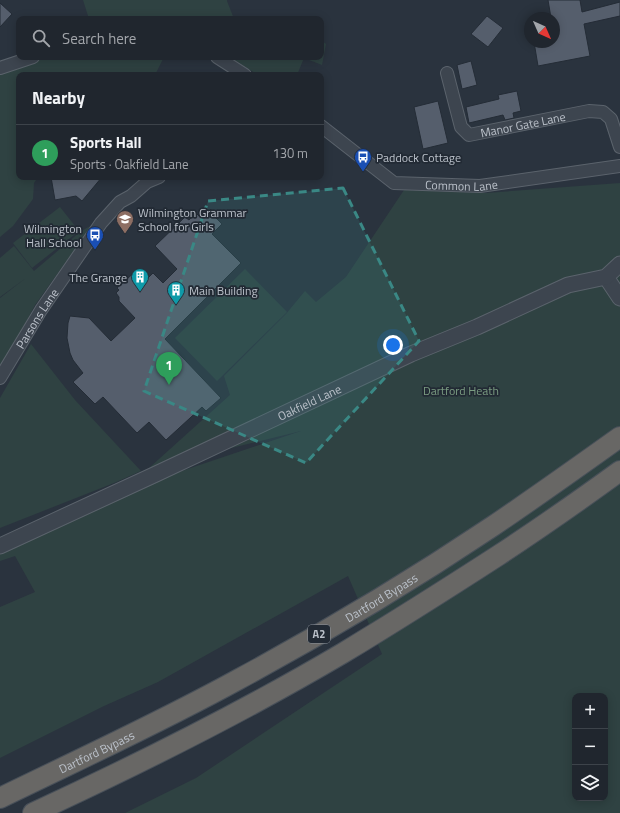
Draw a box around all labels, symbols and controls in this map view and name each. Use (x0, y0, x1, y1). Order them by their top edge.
north arrow (524, 12, 560, 48)
search box (16, 16, 324, 60)
icon: search (30, 27, 52, 49)
text: Search here (62, 27, 136, 50)
text: Nearby (32, 85, 85, 111)
street label: Manor Gate Lane (479, 106, 567, 142)
text: Sports Hall (70, 131, 142, 154)
text: 1 (41, 143, 49, 163)
text: 130 m (272, 143, 308, 163)
bus stop icon: Paddock Cottage (353, 147, 373, 172)
place label: Paddock Cottage (376, 148, 461, 167)
text: Sports · Oakfield Lane (70, 154, 188, 174)
street label: Common Lane (425, 174, 499, 196)
place label: Wilmington Grammar School for Girls (138, 203, 247, 236)
school or university icon: Wilmington Grammar School for Girls (115, 209, 135, 234)
place label: Wilmington Hall School (24, 219, 82, 252)
bus stop icon: Wilmington Hall School (85, 225, 105, 250)
building icon: The Grange (130, 267, 150, 292)
place label: The Grange (69, 268, 127, 287)
building icon: Main Building (166, 280, 186, 305)
place label: Main Building (189, 281, 258, 300)
street label: Parsons Lane (10, 284, 63, 352)
your location (383, 335, 403, 355)
pin: 1 (156, 352, 182, 385)
street label: Oakfield Lane (274, 379, 344, 425)
park label: Dartford Heath (423, 381, 499, 400)
street label: Dartford Bypass (341, 568, 422, 627)
road number: A2 (308, 625, 330, 643)
map controls (572, 693, 608, 801)
button: + (572, 693, 608, 729)
street label: Dartford Bypass (55, 725, 138, 778)
button: − (572, 729, 608, 765)
button: layers (572, 765, 608, 801)

